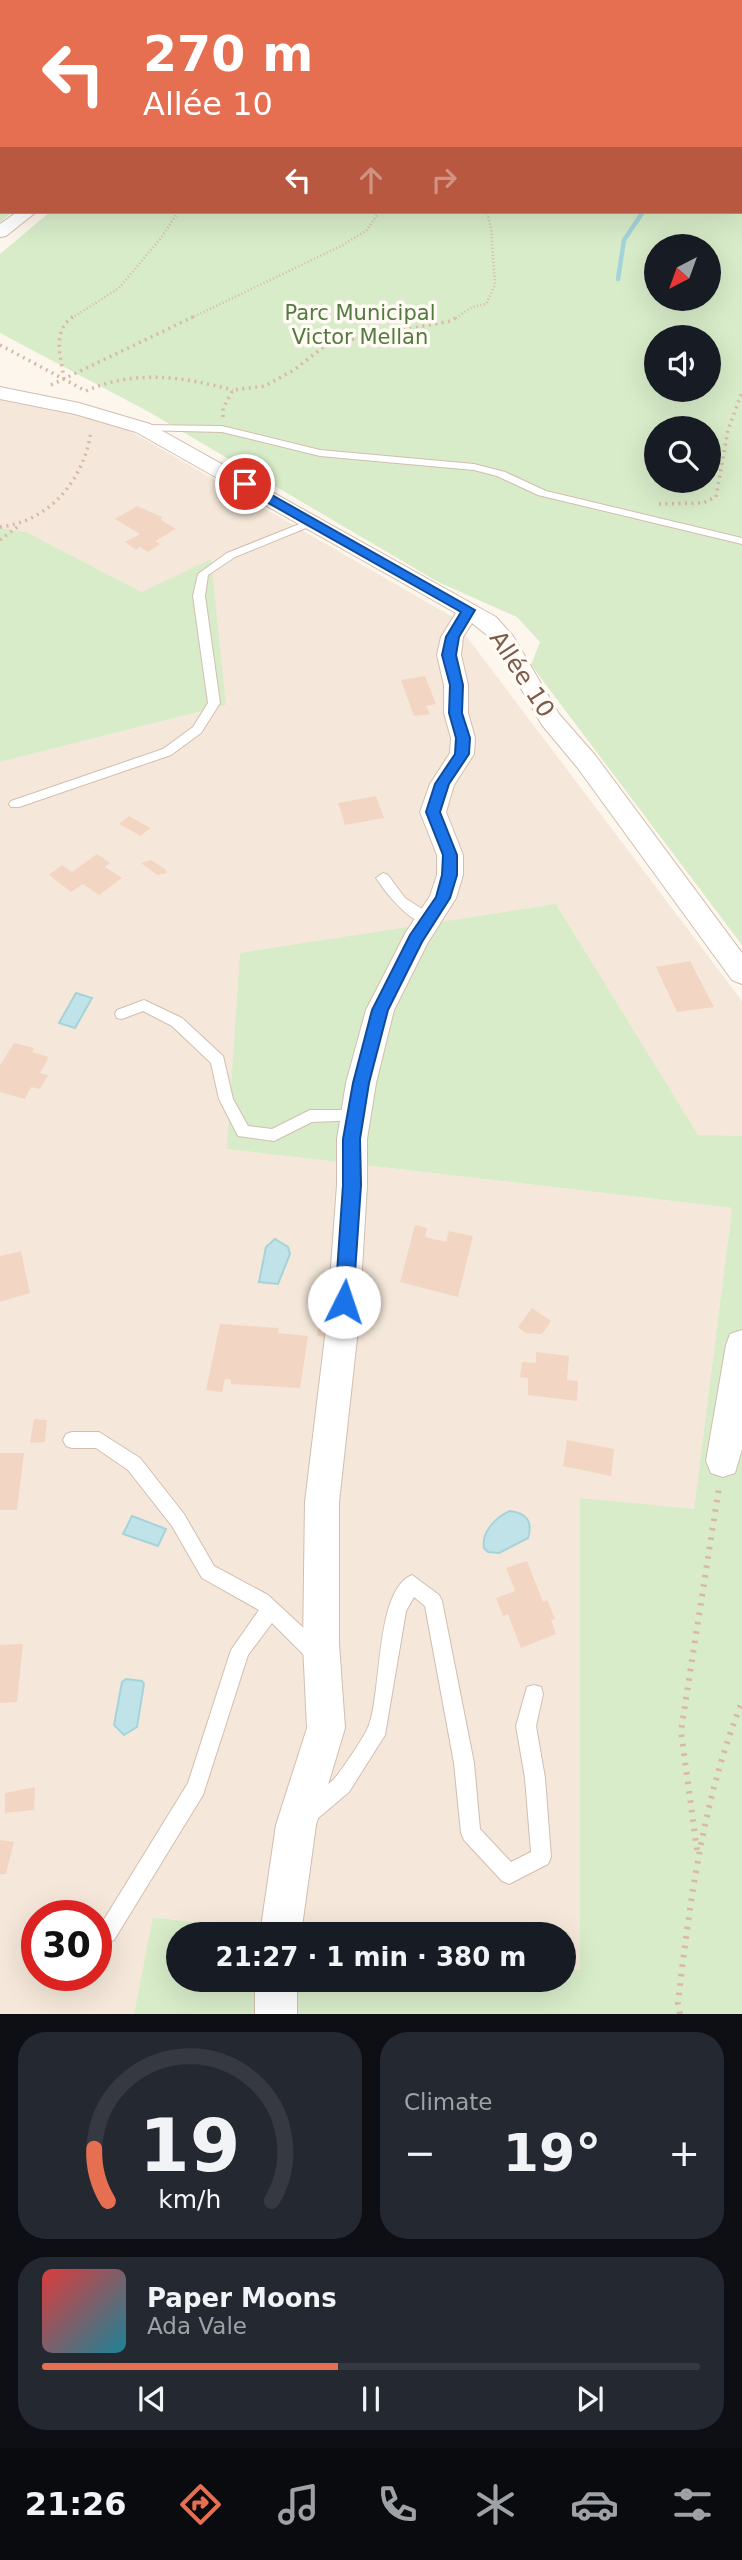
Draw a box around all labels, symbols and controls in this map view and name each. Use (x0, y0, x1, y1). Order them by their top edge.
text: 270 m (143, 26, 313, 83)
icon: left (28, 28, 119, 119)
text: Allée 10 (143, 85, 273, 123)
icon: left (279, 161, 317, 199)
icon: ahead (352, 161, 390, 199)
icon: right (425, 161, 463, 199)
north arrow (644, 234, 721, 312)
map controls (644, 234, 721, 493)
park label: Parc Municipal Victor Mellan (285, 301, 435, 349)
button: sound (644, 325, 721, 402)
button: search (644, 416, 721, 493)
pin (215, 454, 275, 514)
icon: arrive (226, 465, 264, 503)
street label: Allée 10 (484, 626, 560, 722)
position arrow (307, 1265, 381, 1339)
speed limit sign: 30 (21, 1900, 112, 1991)
text: 21:27 · 1 min · 380 m (216, 1942, 526, 1972)
text: Climate (404, 2089, 493, 2115)
text: 19 (139, 2104, 241, 2189)
text: 19° (503, 2123, 601, 2183)
text: − (404, 2131, 436, 2175)
text: + (668, 2131, 700, 2175)
text: km/h (158, 2185, 222, 2214)
text: Paper Moons (147, 2283, 337, 2313)
text: Ada Vale (147, 2313, 247, 2339)
icon: previous (133, 2380, 171, 2418)
icon: pause (352, 2380, 390, 2418)
icon: next (571, 2380, 609, 2418)
icon: directions (176, 2480, 225, 2529)
icon: music (274, 2480, 323, 2529)
icon: phone (373, 2480, 422, 2529)
icon: climate (471, 2480, 520, 2529)
icon: car (570, 2480, 619, 2529)
icon: filters (668, 2480, 717, 2529)
text: 21:26 (25, 2485, 127, 2523)

